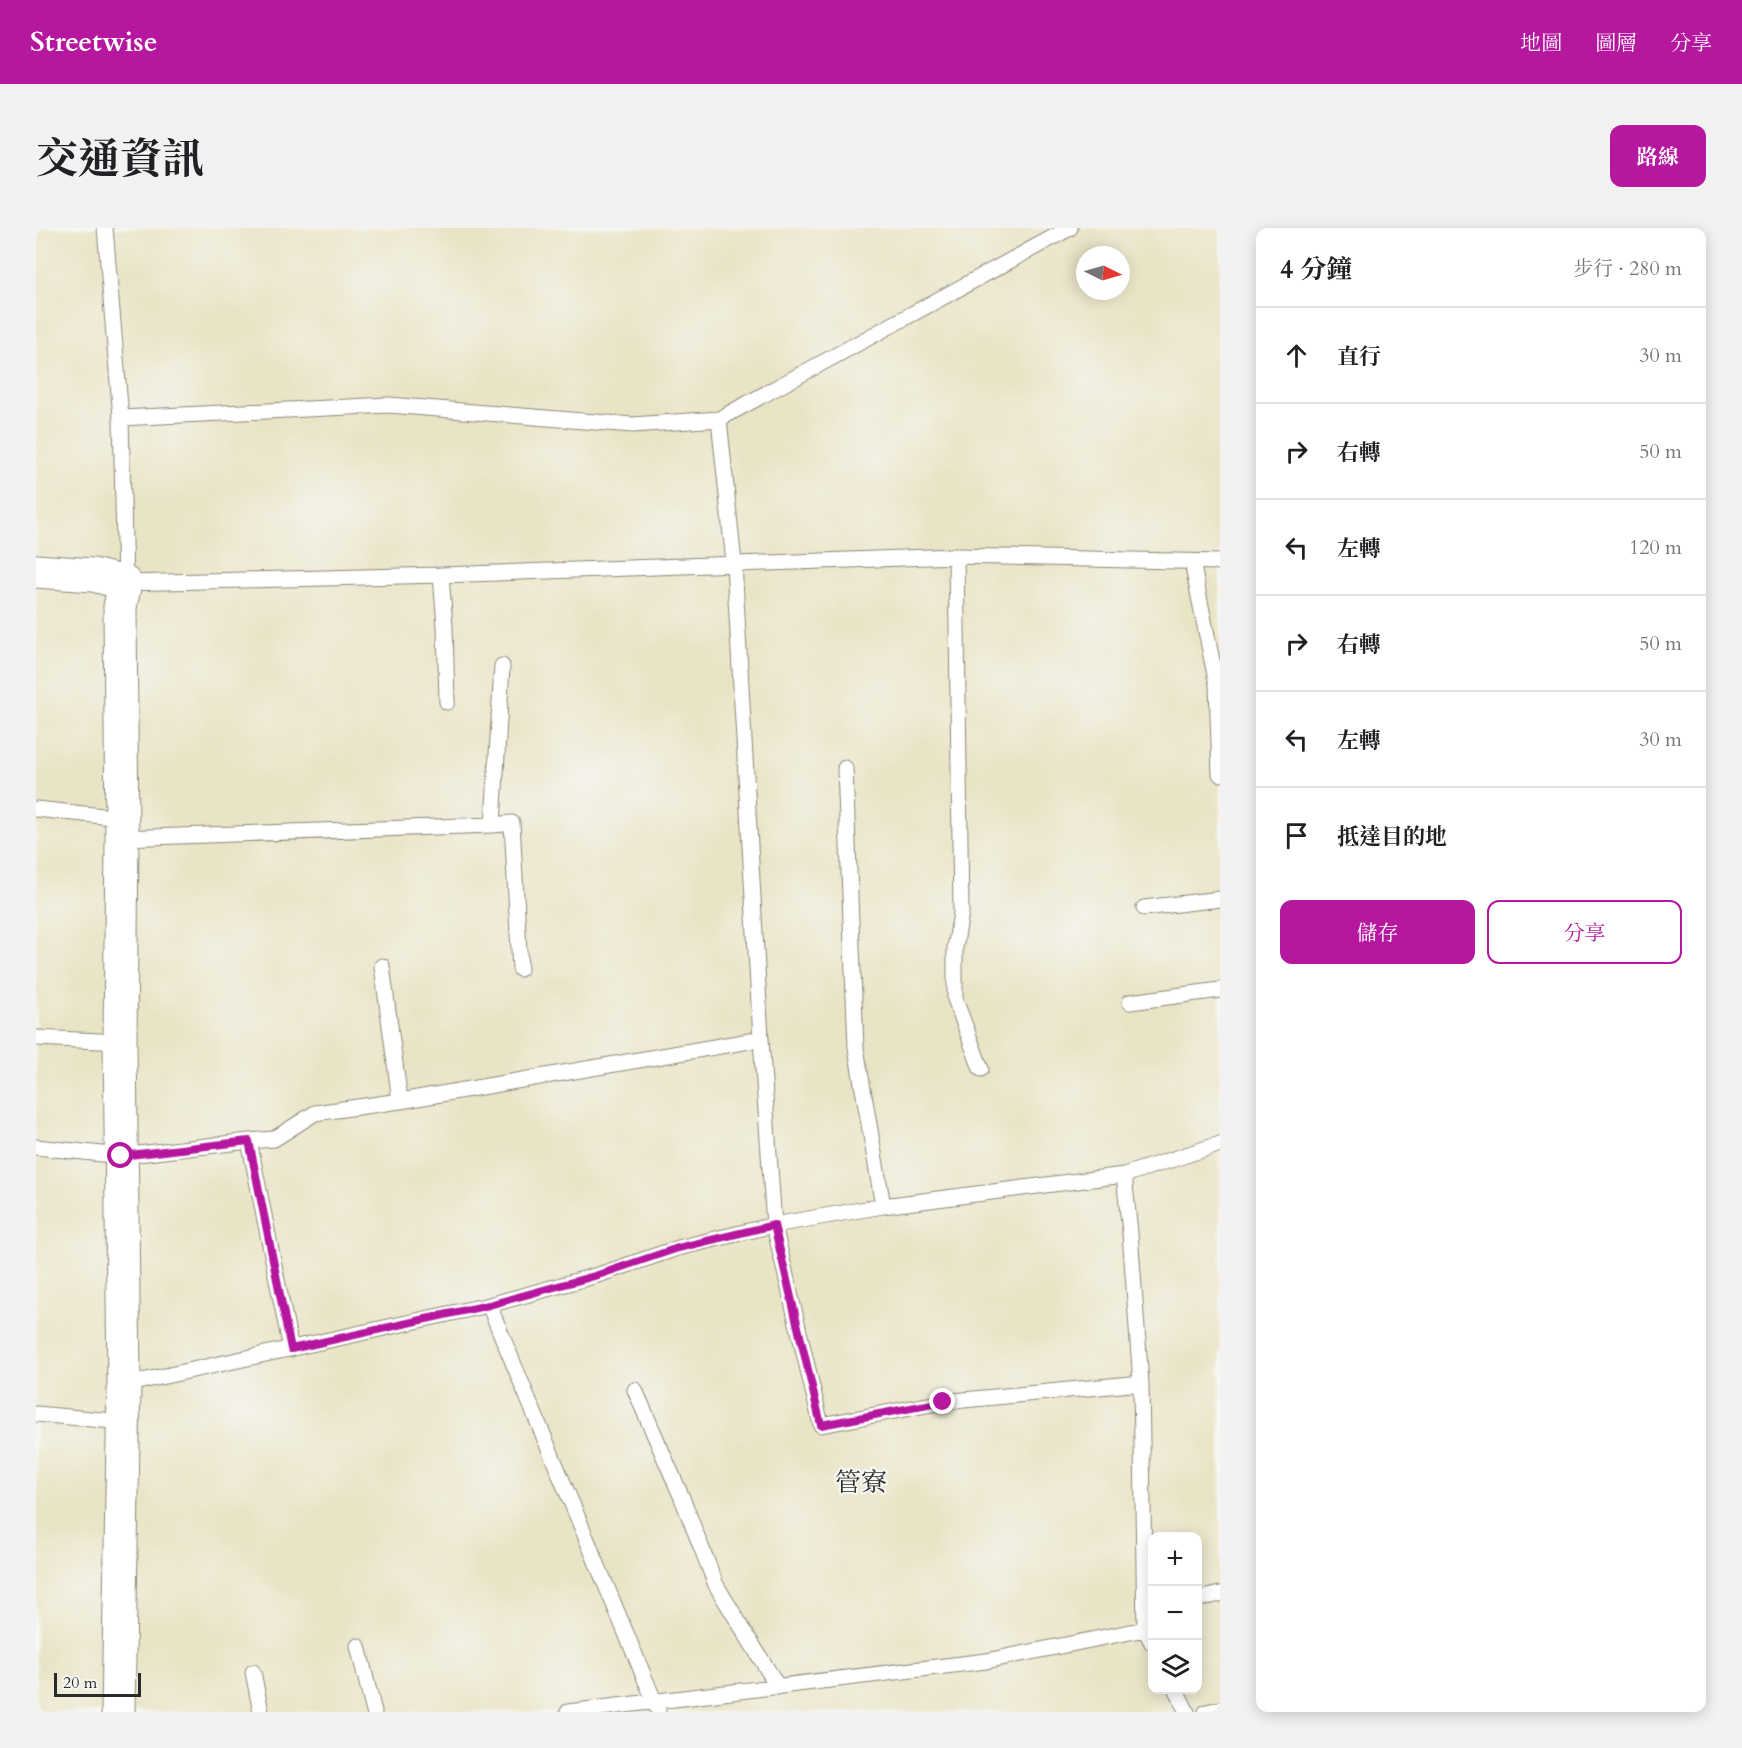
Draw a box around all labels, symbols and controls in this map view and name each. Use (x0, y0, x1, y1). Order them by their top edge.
text: Streetwise (30, 23, 158, 61)
text: 地圖 (1520, 29, 1562, 58)
text: 圖層 (1595, 29, 1637, 58)
text: 分享 (1670, 29, 1712, 58)
button: 路線 (1610, 125, 1706, 187)
text: 交通資訊 (36, 131, 204, 188)
north arrow (1076, 246, 1130, 300)
text: 4 分鐘 (1280, 252, 1352, 287)
text: 步行 · 280 m (1573, 255, 1682, 282)
icon: ahead (1280, 339, 1313, 372)
text: 直行 (1337, 342, 1381, 372)
text: 30 m (1639, 342, 1682, 369)
icon: right (1280, 435, 1313, 468)
text: 右轉 (1337, 438, 1381, 468)
text: 50 m (1639, 438, 1682, 465)
icon: left (1280, 531, 1313, 564)
text: 左轉 (1337, 534, 1381, 564)
text: 120 m (1629, 534, 1682, 561)
icon: right (1280, 627, 1313, 660)
text: 右轉 (1337, 630, 1381, 660)
text: 50 m (1639, 630, 1682, 657)
icon: left (1280, 723, 1313, 756)
text: 左轉 (1337, 726, 1381, 756)
text: 30 m (1639, 726, 1682, 753)
icon: arrive (1280, 819, 1313, 852)
text: 抵達目的地 (1337, 822, 1447, 852)
button: 儲存 (1280, 900, 1475, 964)
button: 分享 (1487, 900, 1682, 964)
route start (107, 1142, 133, 1168)
route end (929, 1388, 955, 1414)
district label: 管寮 (835, 1465, 887, 1500)
map controls (1148, 1532, 1202, 1694)
button: + (1148, 1532, 1202, 1586)
button: − (1148, 1586, 1202, 1640)
button: layers (1148, 1640, 1202, 1694)
scale bar (54, 1670, 141, 1698)
text: 20 m (63, 1672, 97, 1694)

